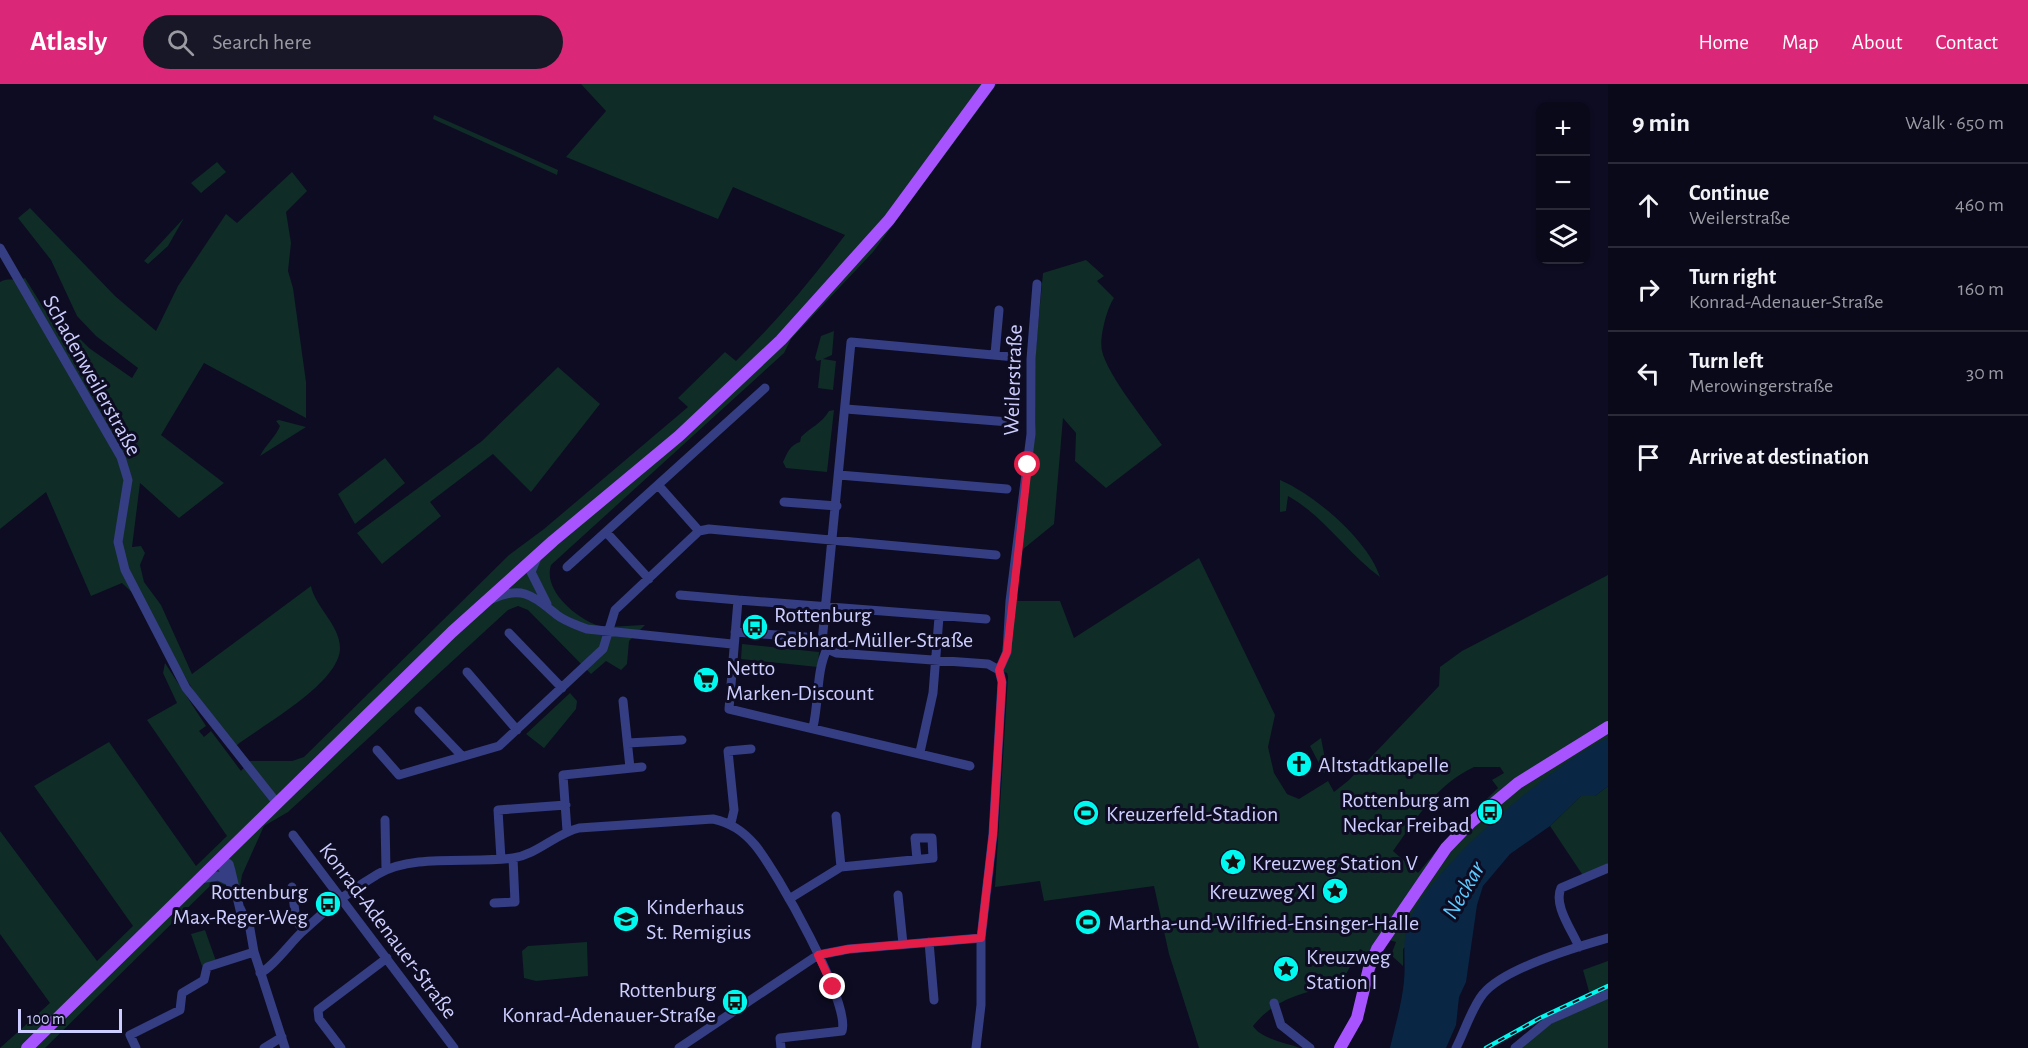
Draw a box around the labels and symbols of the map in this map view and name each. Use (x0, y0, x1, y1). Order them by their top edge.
street label: Schadenweilerstraße (39, 292, 145, 459)
street label: Weilerstraße (1000, 324, 1026, 436)
route start (1014, 451, 1040, 477)
place label: Rottenburg Gebhard-Müller-Straße (774, 604, 973, 651)
bus stop icon: Rottenburg Gebhard-Müller-Straße (740, 612, 770, 642)
place label: Netto Marken-Discount (726, 657, 874, 704)
supermarket icon: Netto Marken-Discount (691, 665, 721, 695)
church icon: Altstadtkapelle (1284, 749, 1314, 779)
place label: Altstadtkapelle (1318, 754, 1449, 776)
place label: Rottenburg am Neckar Freibad (1341, 789, 1470, 836)
bus stop icon: Rottenburg am Neckar Freibad (1475, 797, 1505, 827)
sports icon: Kreuzerfeld-Stadion (1071, 798, 1101, 828)
place label: Kreuzerfeld-Stadion (1106, 803, 1278, 825)
street label: Konrad-Adenauer-Straße (315, 839, 461, 1023)
place icon: Kreuzweg Station V (1218, 847, 1248, 877)
place label: Kreuzweg Station V (1252, 852, 1419, 874)
water label: Neckar (1438, 857, 1490, 923)
place icon: Kreuzweg XI (1320, 876, 1350, 906)
place label: Rottenburg Max-Reger-Weg (173, 881, 308, 928)
place label: Kreuzweg XI (1209, 881, 1316, 903)
bus stop icon: Rottenburg Max-Reger-Weg (313, 889, 343, 919)
place label: Kinderhaus St. Remigius (646, 896, 751, 943)
school or university icon: Kinderhaus St. Remigius (611, 904, 641, 934)
sports icon: Martha-und-Wilfried-Ensinger-Halle (1073, 907, 1103, 937)
place label: Martha-und-Wilfried-Ensinger-Halle (1108, 912, 1419, 934)
place label: Kreuzweg Station I (1306, 946, 1391, 993)
place icon: Kreuzweg Station I (1271, 954, 1301, 984)
route end (819, 973, 845, 999)
place label: Rottenburg Konrad-Adenauer-Straße (502, 979, 716, 1026)
bus stop icon: Rottenburg Konrad-Adenauer-Straße (720, 987, 750, 1017)
scale bar (18, 1006, 122, 1034)

